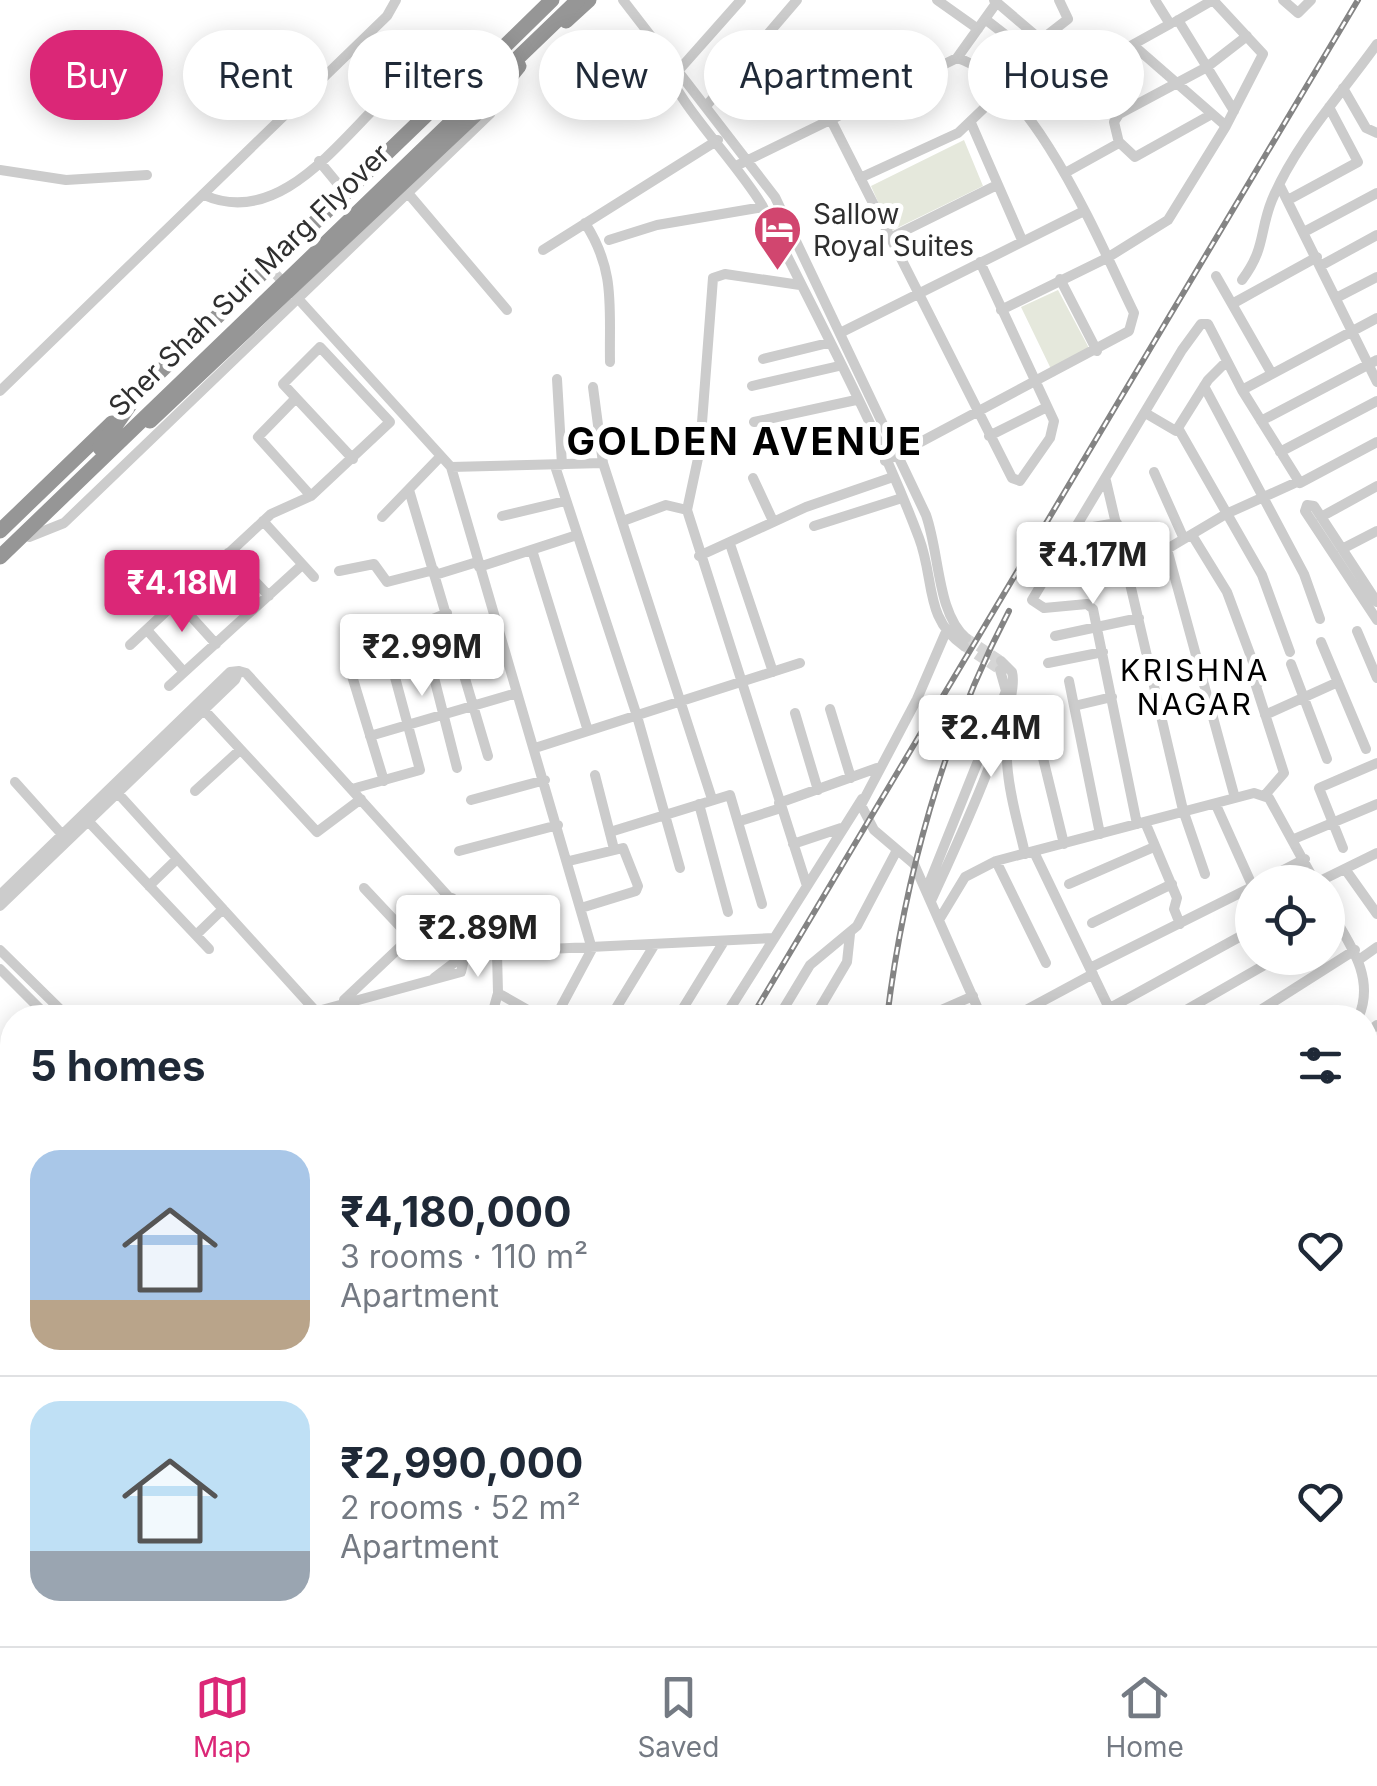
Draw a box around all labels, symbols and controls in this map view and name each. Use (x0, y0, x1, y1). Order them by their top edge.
chip: Buy (30, 30, 163, 120)
chip: Rent (183, 30, 328, 120)
chip: Filters (348, 30, 519, 120)
chip: New (539, 30, 684, 120)
chip: Apartment (704, 30, 948, 120)
chip: House (968, 30, 1144, 120)
street label: Sher Shah Suri Marg Flyover (102, 137, 396, 423)
place label: Sallow Royal Suites (813, 197, 974, 263)
hotel icon: Sallow Royal Suites (752, 204, 804, 272)
district label: GOLDEN AVENUE (567, 418, 923, 464)
pin: ₹4.17M (1012, 522, 1174, 607)
text: ₹4.17M (1039, 535, 1147, 574)
pin: ₹4.18M (101, 550, 263, 635)
text: ₹4.18M (126, 563, 238, 602)
pin: ₹2.99M (341, 614, 503, 699)
text: ₹2.99M (362, 627, 482, 666)
district label: KRISHNA NAGAR (1120, 652, 1270, 722)
pin: ₹2.4M (921, 695, 1061, 780)
text: ₹2.4M (941, 708, 1041, 747)
map controls (1235, 865, 1345, 975)
button: locate (1235, 865, 1345, 975)
pin: ₹2.89M (397, 895, 559, 980)
text: ₹2.89M (418, 908, 538, 947)
icon: filters (1293, 1038, 1348, 1093)
text: 5 homes (30, 1040, 206, 1091)
text: ₹4,180,000 (340, 1186, 572, 1237)
icon: home (110, 1190, 230, 1310)
icon: heart (1293, 1223, 1348, 1278)
text: 3 rooms · 110 m² (340, 1237, 588, 1276)
text: Apartment (340, 1276, 499, 1315)
text: ₹2,990,000 (340, 1437, 583, 1488)
icon: home (110, 1441, 230, 1561)
icon: heart (1293, 1474, 1348, 1529)
text: 2 rooms · 52 m² (340, 1488, 581, 1527)
text: Apartment (340, 1527, 499, 1566)
tab: Map (193, 1670, 251, 1764)
tab: Saved (637, 1670, 719, 1764)
tab: Home (1105, 1670, 1184, 1764)

